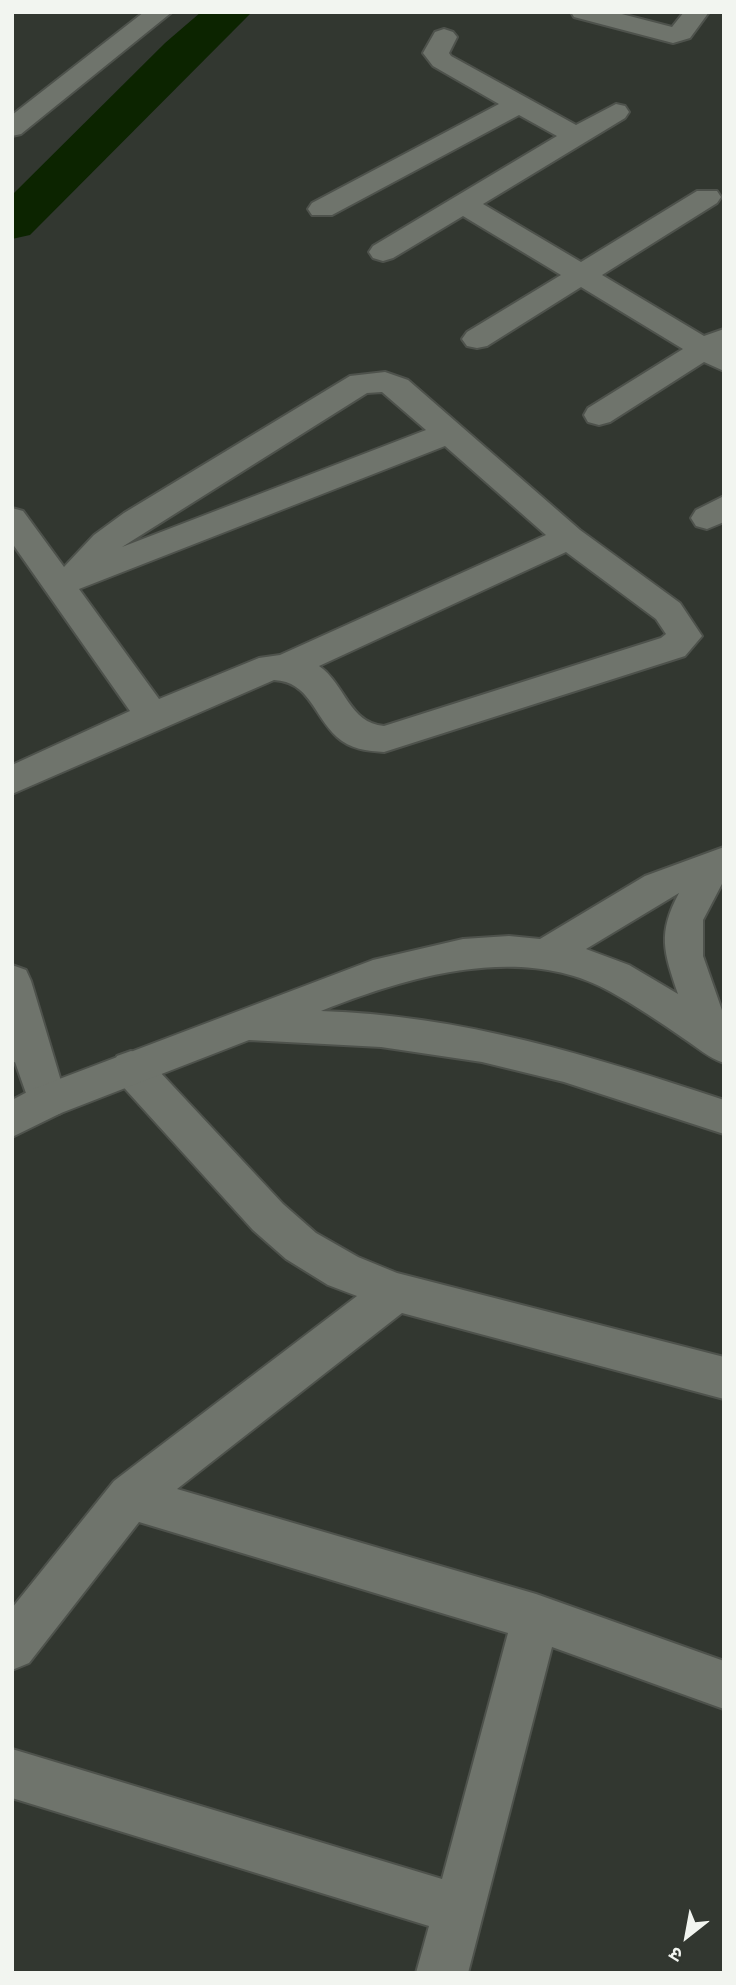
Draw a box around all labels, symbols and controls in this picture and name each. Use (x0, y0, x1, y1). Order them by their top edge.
north arrow (652, 1901, 722, 1971)
text: उ (666, 1942, 687, 1966)

